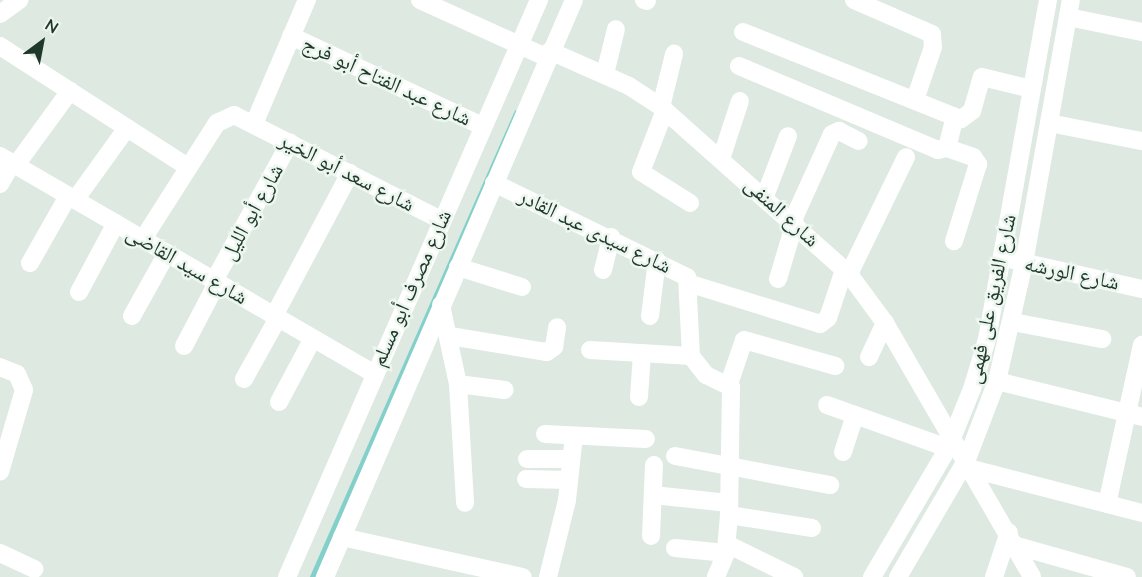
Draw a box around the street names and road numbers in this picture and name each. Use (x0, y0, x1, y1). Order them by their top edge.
street label: شارع عبد الفتاح أبو فرج (299, 31, 475, 131)
street label: شارع سعد أبو الخير (275, 127, 419, 217)
street label: شارع أبو الليل (215, 160, 289, 264)
street label: شارع المنفى (739, 172, 825, 252)
street label: شارع سيدى عبد القادر (515, 183, 675, 279)
street label: شارع مصرف أبو مسلم (365, 206, 457, 370)
street label: شارع الفريق على فهمى (961, 212, 1021, 386)
street label: شارع سيد القاضى (122, 220, 252, 310)
street label: شارع الورشه (1022, 251, 1122, 295)

